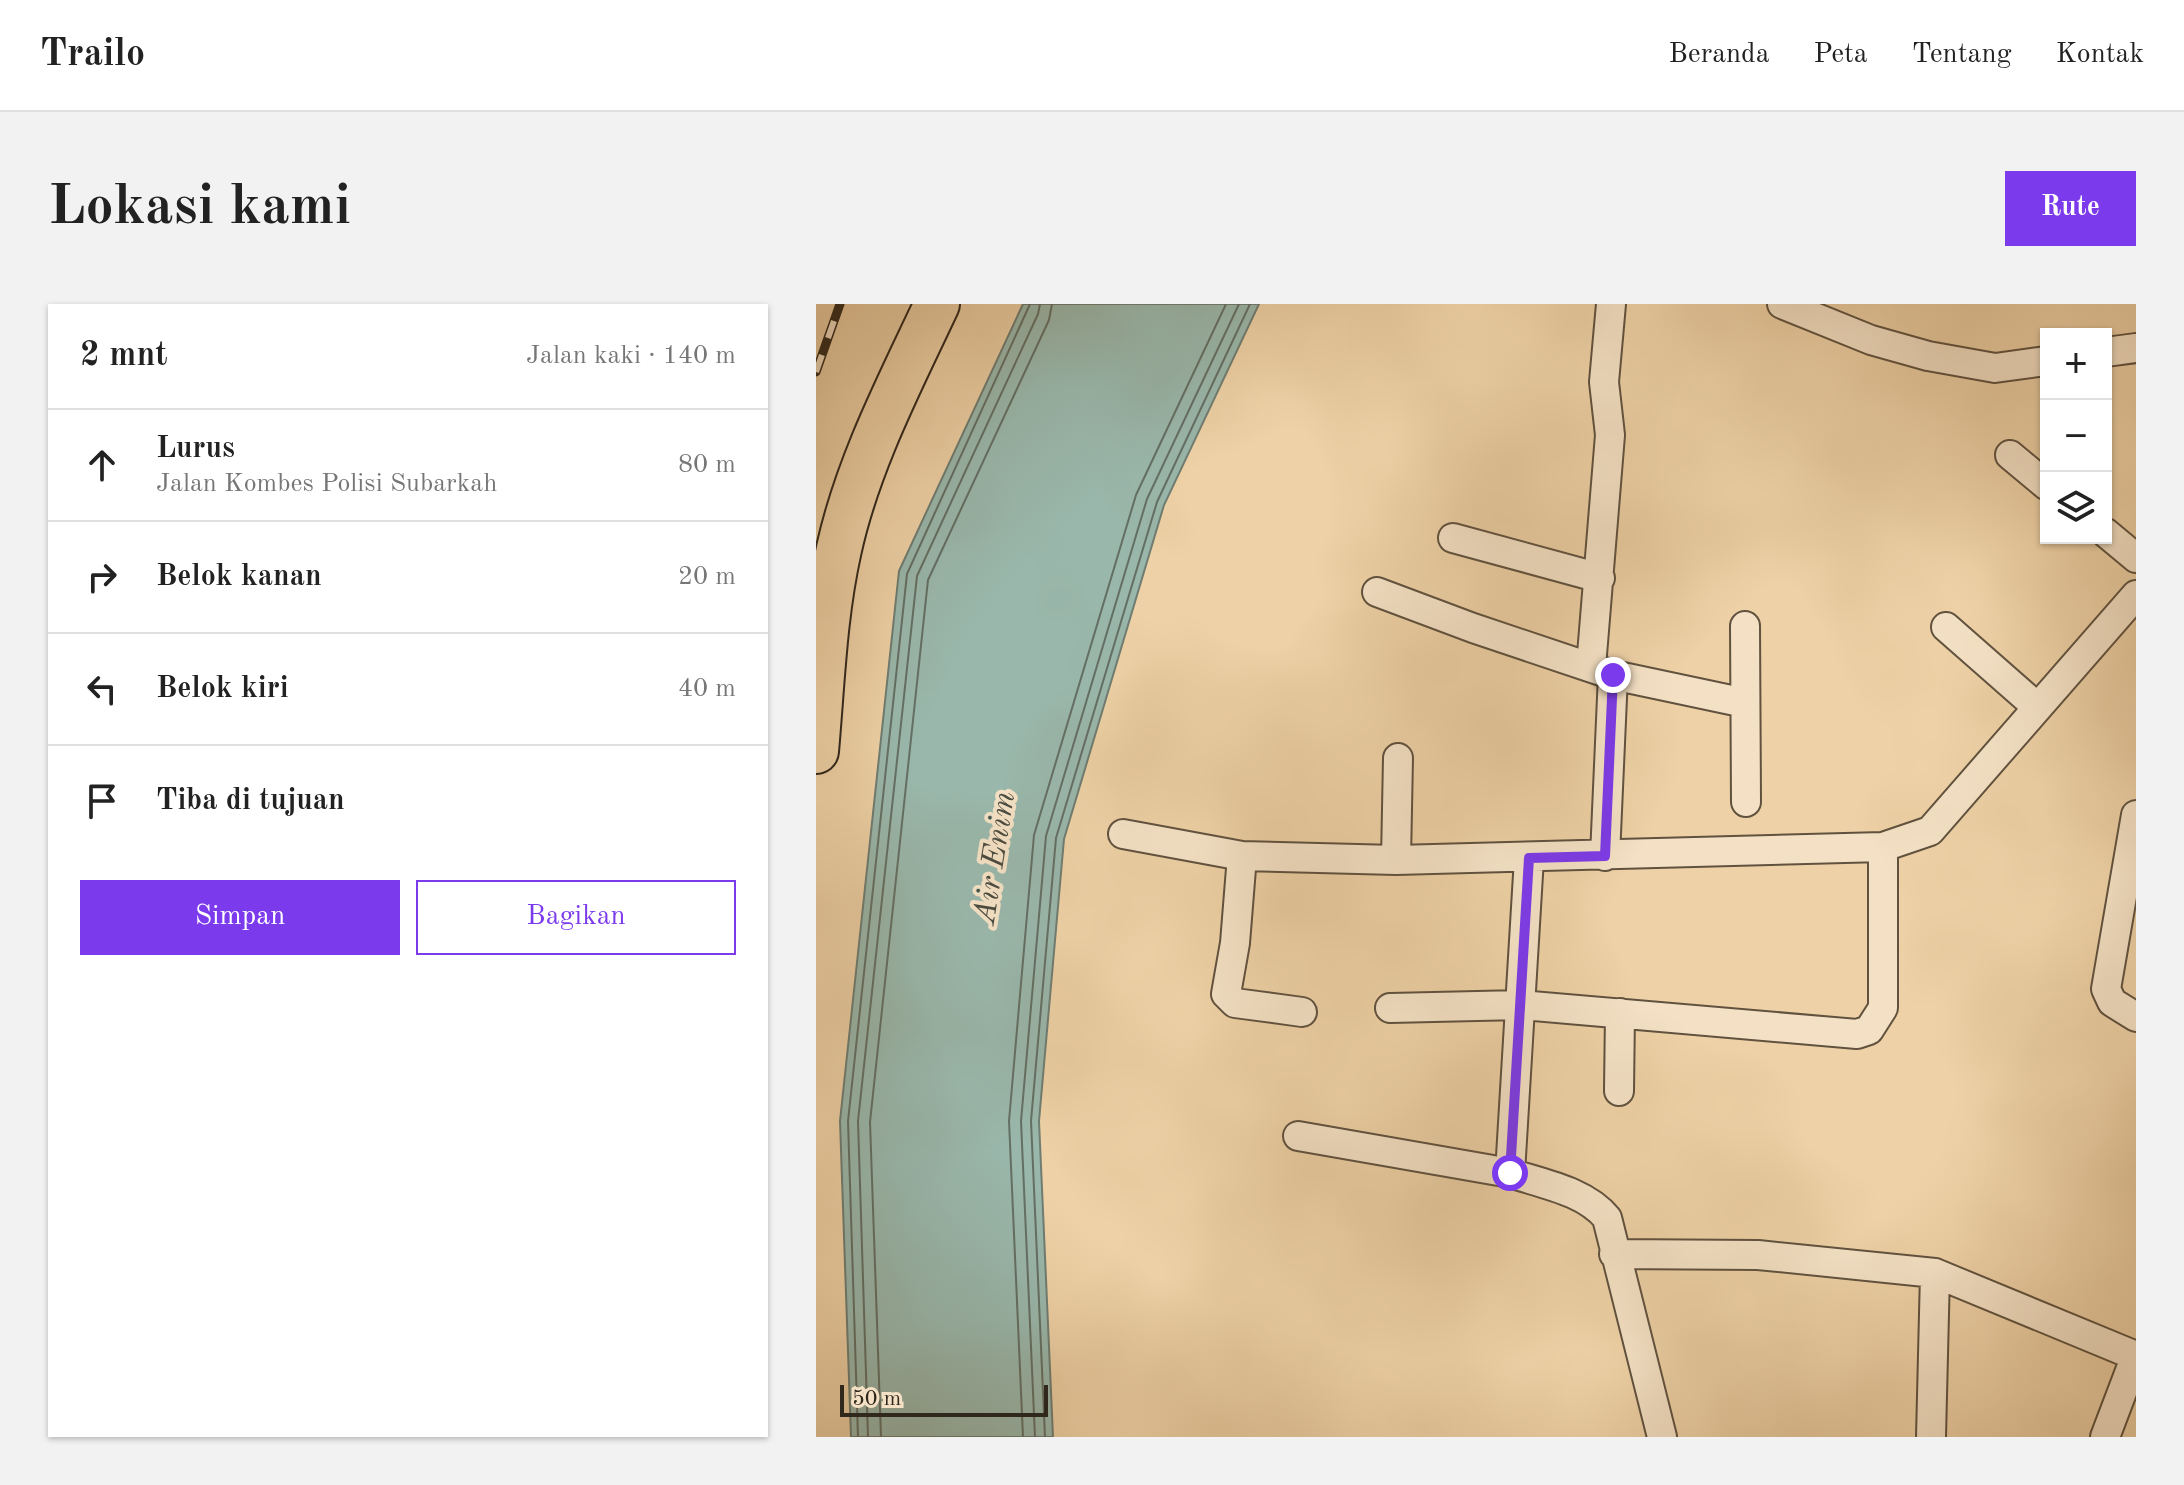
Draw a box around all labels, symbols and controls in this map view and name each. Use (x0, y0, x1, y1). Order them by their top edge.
text: Trailo (40, 36, 145, 74)
text: Beranda (1668, 41, 1770, 69)
text: Peta (1814, 41, 1868, 69)
text: Tentang (1912, 41, 2012, 69)
text: Kontak (2056, 41, 2144, 69)
button: Rute (2005, 171, 2136, 246)
text: Lokasi kami (48, 180, 351, 236)
map controls (2040, 328, 2112, 544)
button: + (2040, 328, 2112, 400)
text: 2 mnt (80, 339, 168, 373)
text: Jalan kaki · 140 m (526, 343, 736, 369)
button: − (2040, 400, 2112, 472)
text: Lurus (156, 434, 235, 464)
icon: ahead (80, 443, 124, 487)
text: 80 m (678, 452, 736, 478)
text: Jalan Kombes Polisi Subarkah (156, 471, 497, 497)
button: layers (2040, 472, 2112, 544)
icon: right (80, 555, 124, 599)
text: Belok kanan (156, 562, 322, 592)
text: 20 m (678, 564, 736, 590)
route end (1595, 657, 1631, 693)
icon: left (80, 667, 124, 711)
text: Belok kiri (156, 674, 289, 704)
text: 40 m (678, 676, 736, 702)
icon: arrive (80, 779, 124, 823)
text: Tiba di tujuan (156, 786, 345, 816)
water label: Air Enim (969, 789, 1022, 929)
button: Simpan (80, 880, 400, 955)
button: Bagikan (416, 880, 736, 955)
route start (1492, 1155, 1528, 1191)
scale bar (840, 1381, 1048, 1417)
text: 50 m (852, 1388, 901, 1410)

